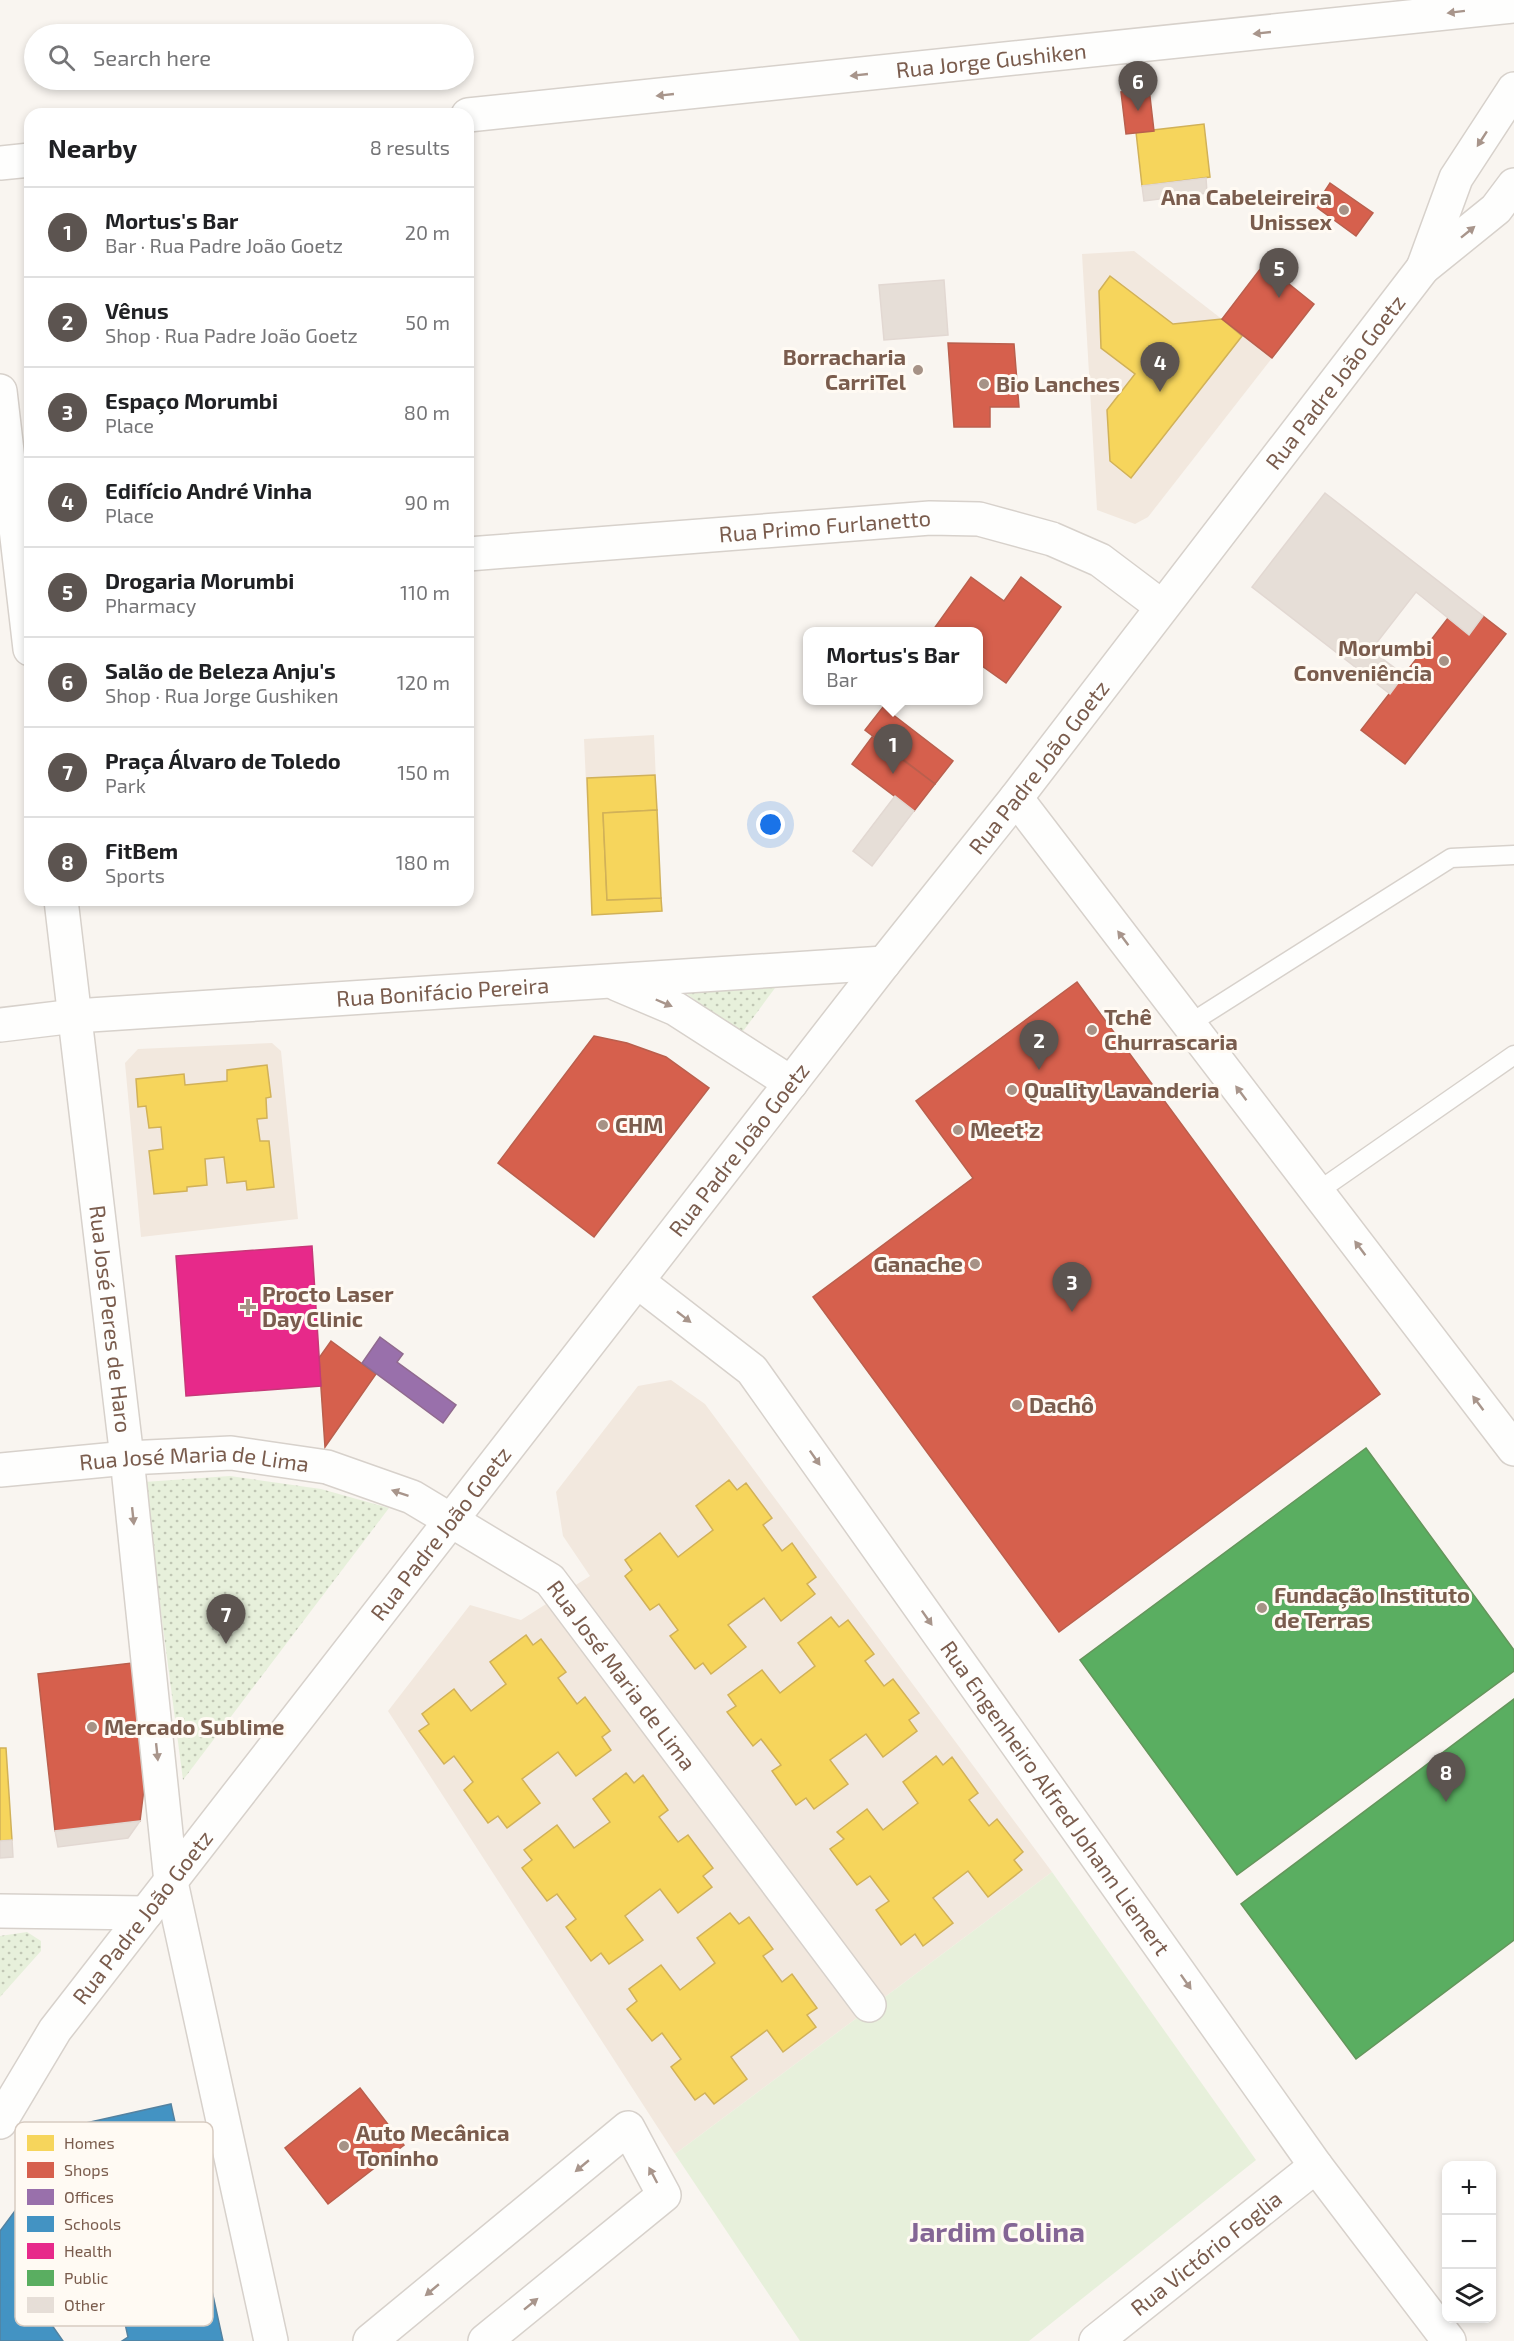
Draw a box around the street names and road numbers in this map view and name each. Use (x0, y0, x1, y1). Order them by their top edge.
street label: Rua Jorge Gushiken (894, 37, 1088, 82)
street label: Rua Padre João Goetz (1259, 289, 1410, 474)
street label: Rua Primo Furlanetto (718, 504, 932, 546)
street label: Rua Padre João Goetz (963, 675, 1114, 859)
street label: Rua Bonifácio Pereira (335, 971, 550, 1011)
street label: Rua Padre João Goetz (663, 1057, 814, 1241)
street label: Rua José Peres de Haro (85, 1204, 138, 1434)
street label: Rua José Maria de Lima (78, 1439, 311, 1476)
street label: Rua Padre João Goetz (364, 1441, 516, 1625)
street label: Rua José Maria de Lima (543, 1575, 702, 1775)
street label: Rua Engenheiro Alfred Johann Liemert (936, 1635, 1176, 1960)
street label: Rua Padre João Goetz (66, 1825, 217, 2009)
street label: Rua Victório Foglia (1125, 2185, 1286, 2320)

